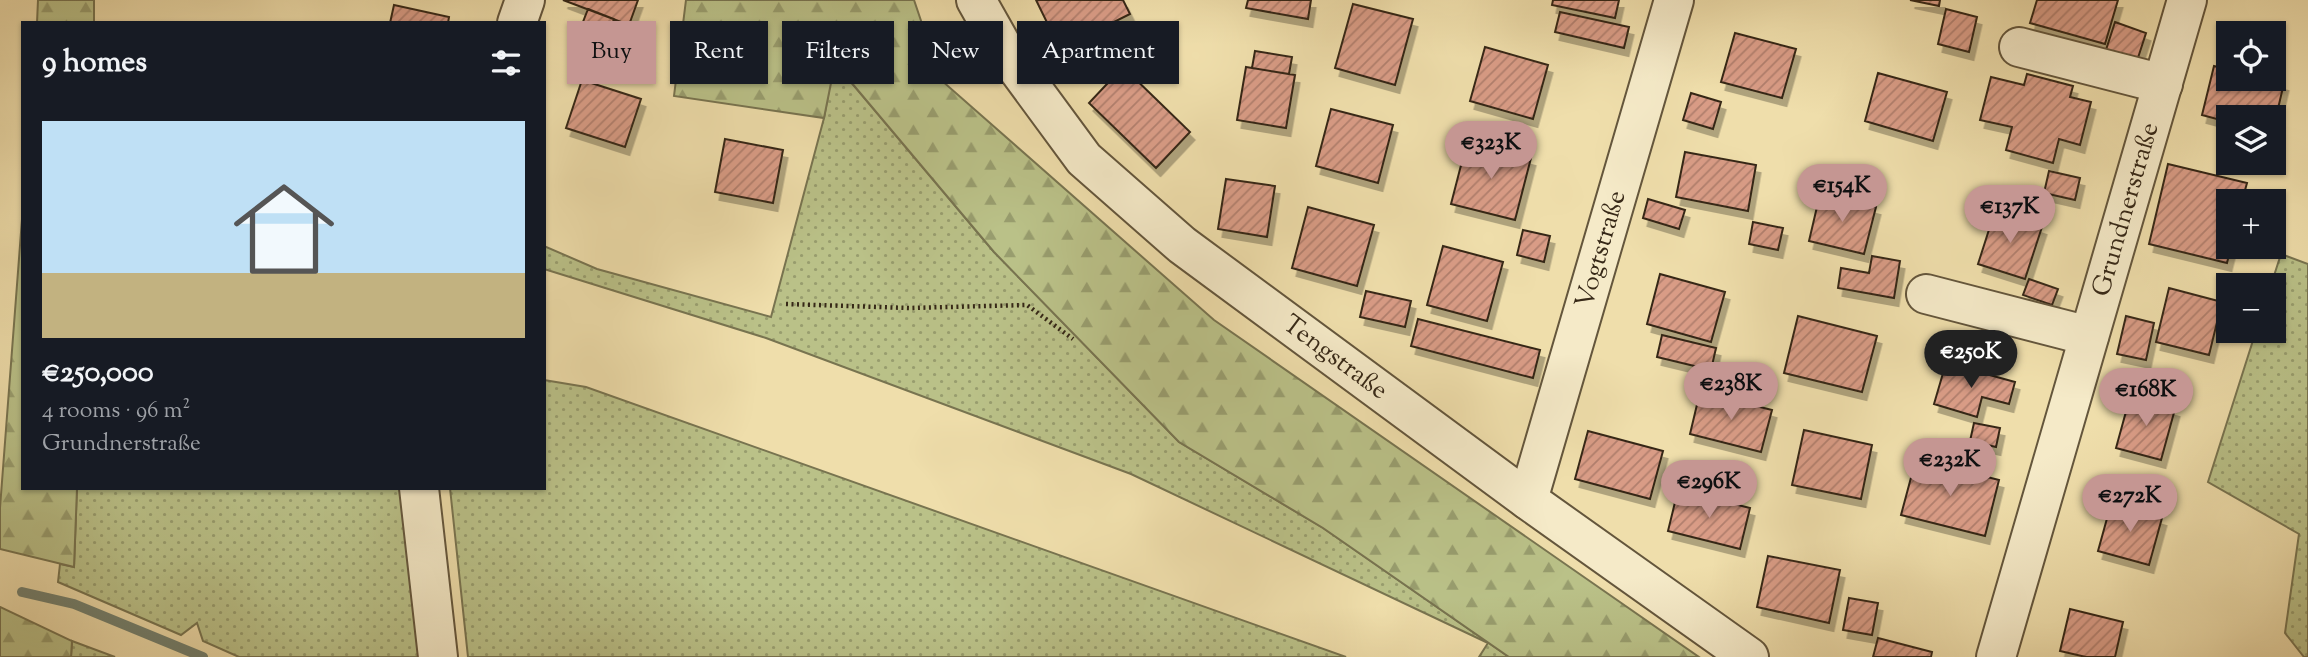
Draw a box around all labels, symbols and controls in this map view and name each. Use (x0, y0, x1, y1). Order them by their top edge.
chip: Buy (567, 21, 656, 84)
chip: Rent (670, 21, 768, 84)
chip: Filters (782, 21, 894, 84)
chip: New (908, 21, 1003, 84)
chip: Apartment (1017, 21, 1179, 84)
map controls (2216, 21, 2286, 343)
button: locate (2216, 21, 2286, 91)
text: 9 homes (42, 42, 147, 85)
icon: filters (487, 44, 525, 82)
button: layers (2216, 105, 2286, 175)
street label: Grundnerstraße (2083, 118, 2169, 301)
pin: €323K (1442, 122, 1540, 181)
text: €323K (1461, 127, 1521, 160)
pin: €154K (1793, 164, 1891, 224)
icon: home (221, 166, 347, 292)
text: €154K (1813, 170, 1871, 203)
street label: Vogtstraße (1566, 186, 1636, 313)
pin: €137K (1961, 186, 2059, 245)
button: + (2216, 189, 2286, 259)
text: €137K (1980, 191, 2040, 224)
button: − (2216, 273, 2286, 343)
street label: Tengstraße (1275, 307, 1395, 409)
pin: €250K (1922, 330, 2020, 390)
text: €250K (1940, 336, 2002, 369)
text: €250,000 (42, 352, 154, 395)
pin: €238K (1682, 362, 1780, 422)
text: €238K (1700, 368, 1762, 401)
pin: €168K (2097, 368, 2195, 428)
text: €168K (2115, 374, 2177, 407)
text: 4 rooms · 96 m² (42, 395, 190, 428)
text: Grundnerstraße (42, 428, 201, 461)
pin: €232K (1901, 438, 1999, 498)
text: €232K (1919, 444, 1981, 477)
pin: €296K (1660, 461, 1758, 520)
text: €296K (1677, 466, 1741, 499)
pin: €272K (2081, 475, 2179, 534)
text: €272K (2098, 480, 2162, 513)

